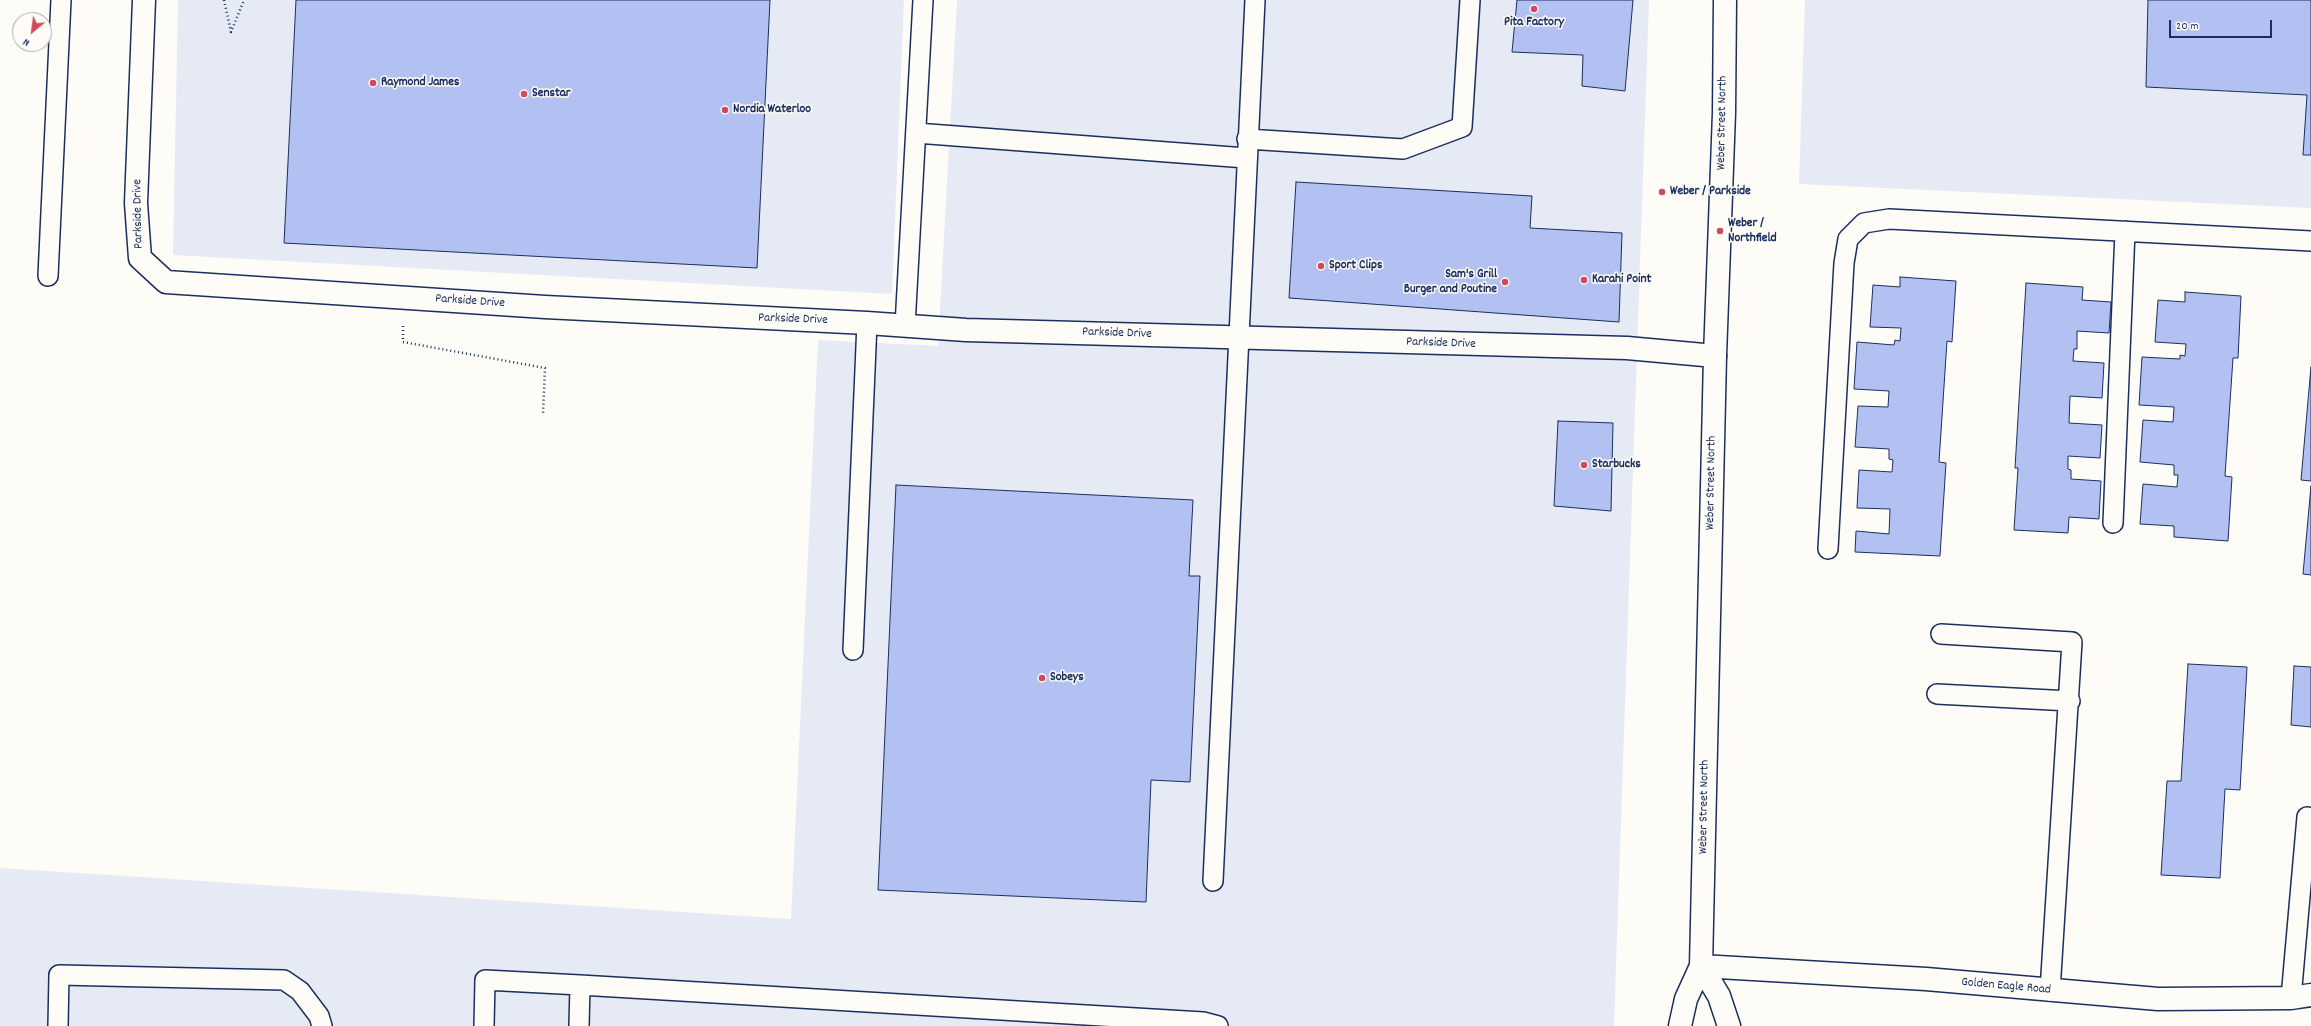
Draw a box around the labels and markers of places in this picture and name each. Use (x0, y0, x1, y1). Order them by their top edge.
marker: Pita Factory (1529, 4, 1539, 14)
place label: Pita Factory (1504, 15, 1564, 31)
place label: Raymond James (381, 75, 459, 91)
marker: Raymond James (368, 78, 378, 88)
place label: Senstar (532, 86, 571, 102)
marker: Senstar (519, 89, 529, 99)
place label: Nordia Waterloo (733, 102, 811, 118)
marker: Nordia Waterloo (720, 105, 730, 115)
place label: Weber / Parkside (1670, 184, 1751, 200)
marker: Weber / Parkside (1657, 187, 1667, 197)
place label: Weber / Northfield (1728, 216, 1777, 247)
marker: Weber / Northfield (1715, 226, 1725, 236)
place label: Sport Clips (1329, 258, 1382, 274)
marker: Sport Clips (1316, 261, 1326, 271)
place label: Sam's Grill Burger and Poutine (1404, 267, 1497, 298)
place label: Karahi Point (1592, 272, 1651, 288)
marker: Karahi Point (1579, 275, 1589, 285)
marker: Sam's Grill Burger and Poutine (1500, 277, 1510, 287)
place label: Starbucks (1592, 457, 1641, 473)
marker: Starbucks (1579, 460, 1589, 470)
place label: Sobeys (1050, 670, 1084, 686)
marker: Sobeys (1037, 673, 1047, 683)

